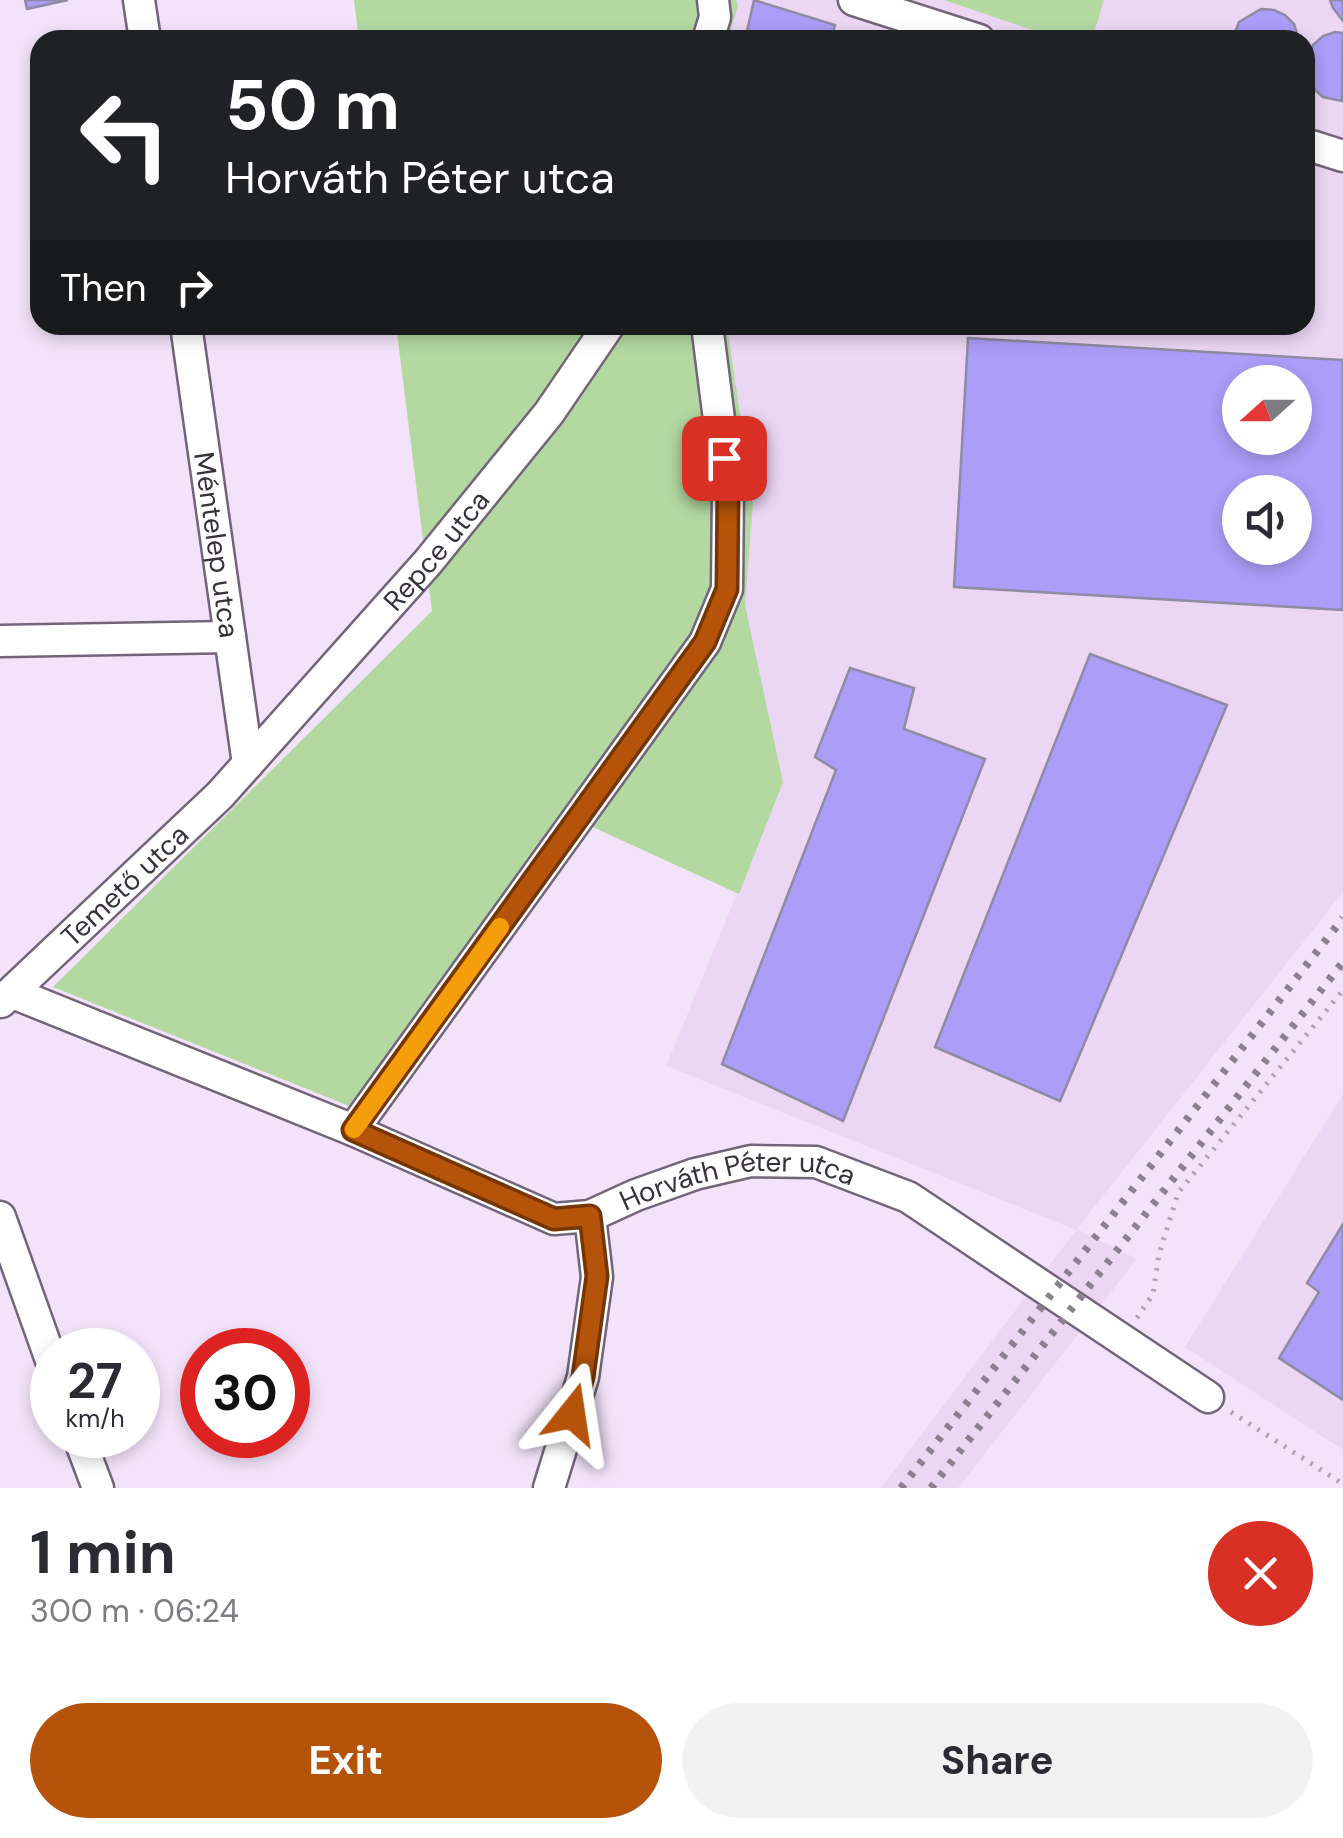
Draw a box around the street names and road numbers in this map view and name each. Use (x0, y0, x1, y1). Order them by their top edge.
street label: Méntelep utca (185, 450, 248, 640)
street label: Repce utca (375, 483, 498, 619)
street label: Temető utca (53, 816, 196, 955)
street label: Horváth Péter utca (614, 1143, 861, 1219)

